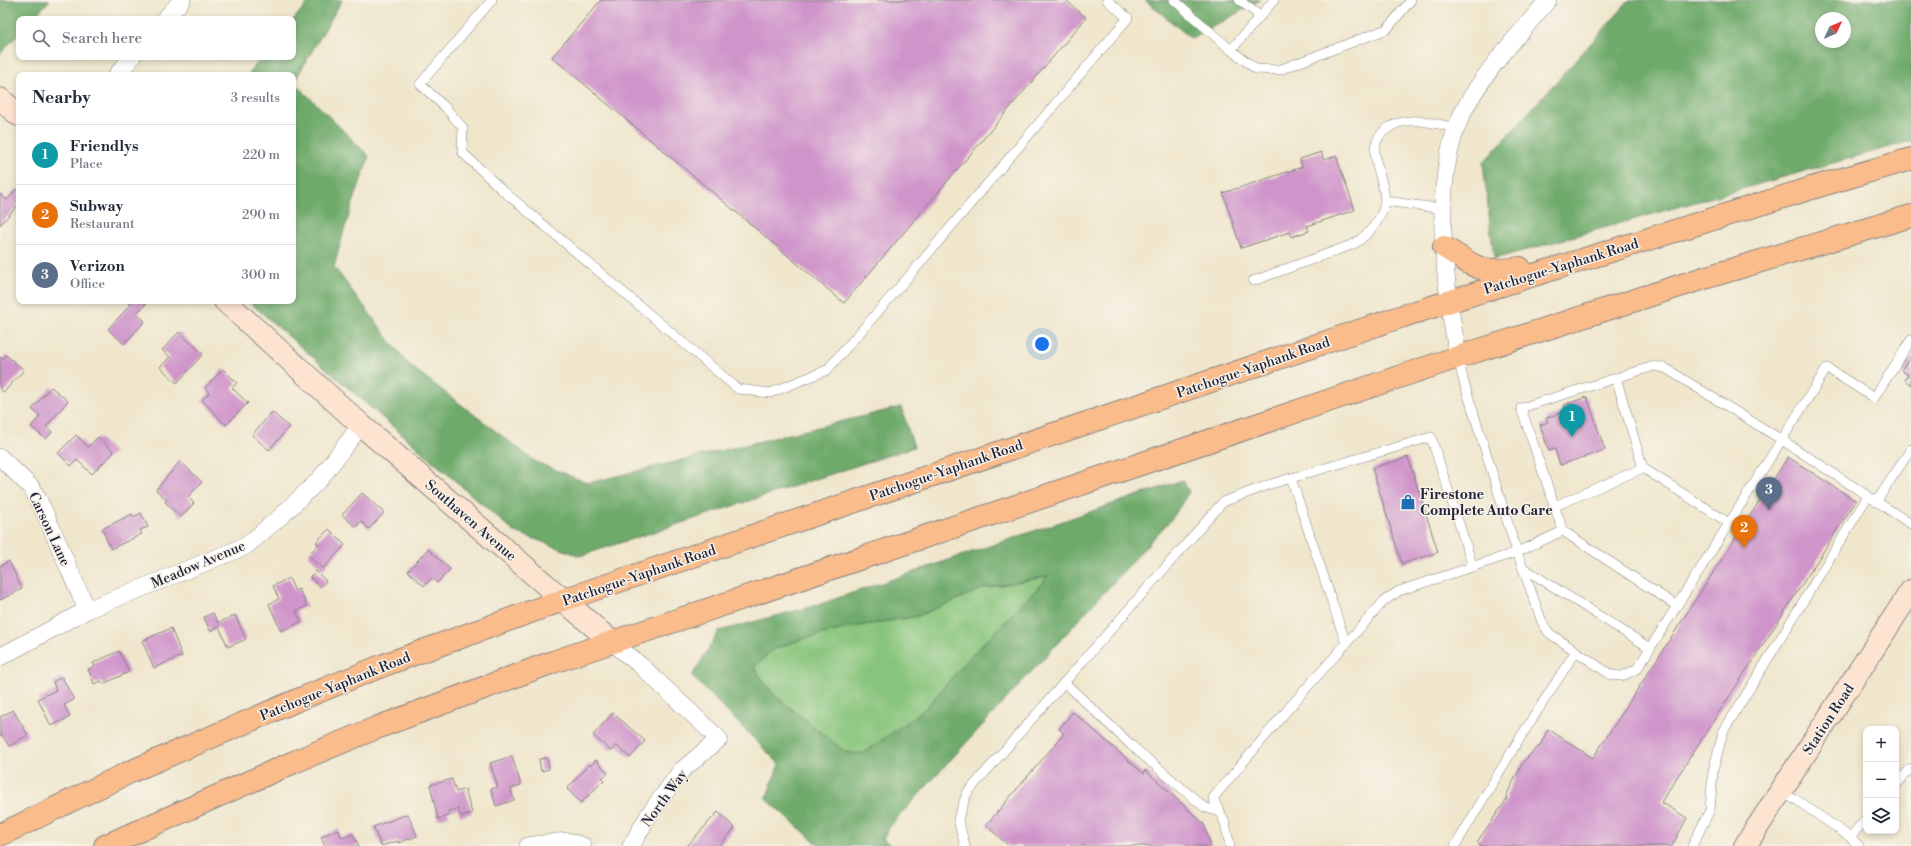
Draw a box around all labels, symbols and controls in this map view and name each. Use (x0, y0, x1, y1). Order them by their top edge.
north arrow (1815, 12, 1851, 48)
search box (16, 16, 296, 60)
icon: search (30, 27, 52, 49)
text: Search here (62, 29, 142, 48)
text: Nearby (32, 87, 91, 109)
text: 3 results (231, 90, 280, 106)
text: Friendlys (70, 137, 138, 156)
text: 1 (42, 147, 48, 163)
text: 220 m (242, 147, 280, 163)
text: Place (70, 156, 102, 172)
text: Subway (70, 197, 123, 216)
text: 2 (41, 207, 49, 223)
text: 290 m (242, 207, 280, 223)
text: Restaurant (70, 216, 135, 232)
street label: Patchogue-Yaphank Road (1482, 235, 1641, 299)
text: Verizon (70, 257, 125, 276)
text: 3 (41, 267, 49, 283)
text: 300 m (242, 267, 280, 283)
text: Office (70, 276, 105, 292)
street label: Patchogue-Yaphank Road (1174, 333, 1332, 403)
your location (1032, 334, 1052, 354)
pin: 1 (1559, 404, 1585, 437)
street label: Patchogue-Yaphank Road (867, 436, 1025, 506)
street label: Southaven Avenue (421, 476, 520, 565)
pin: 3 (1756, 477, 1782, 510)
place label: Firestone Complete Auto Care (1420, 486, 1553, 520)
street label: Carson Lane (24, 489, 74, 569)
shop icon: Firestone Complete Auto Care (1399, 493, 1417, 511)
pin: 2 (1731, 515, 1757, 548)
street label: Meadow Avenue (148, 537, 248, 593)
street label: Patchogue-Yaphank Road (560, 541, 718, 611)
street label: Patchogue-Yaphank Road (257, 648, 413, 725)
street label: Station Road (1799, 680, 1859, 759)
map controls (1863, 726, 1899, 834)
button: + (1863, 726, 1899, 762)
button: − (1863, 762, 1899, 798)
street label: North Way (638, 766, 692, 831)
button: layers (1863, 798, 1899, 834)

